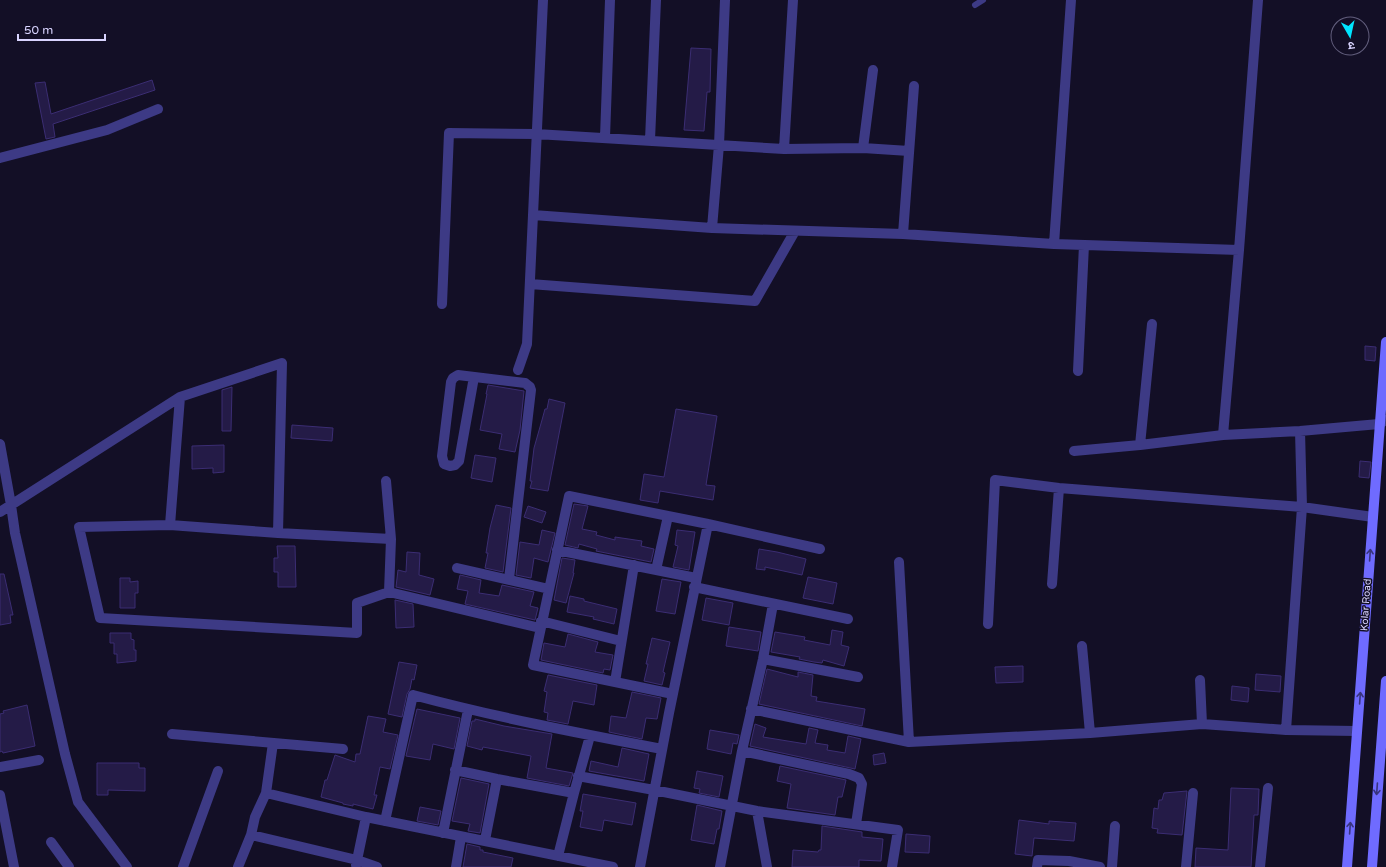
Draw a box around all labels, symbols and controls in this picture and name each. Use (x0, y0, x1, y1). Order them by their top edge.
scale bar (18, 16, 105, 42)
north arrow (1330, 16, 1370, 56)
text: 50 m (24, 23, 53, 37)
text: उ (1347, 38, 1356, 52)
one-way arrow (1367, 549, 1374, 562)
street label: Kolar Road (1358, 578, 1374, 632)
one-way arrow (1356, 692, 1363, 705)
one-way arrow (1374, 782, 1381, 795)
one-way arrow (1346, 822, 1353, 835)

